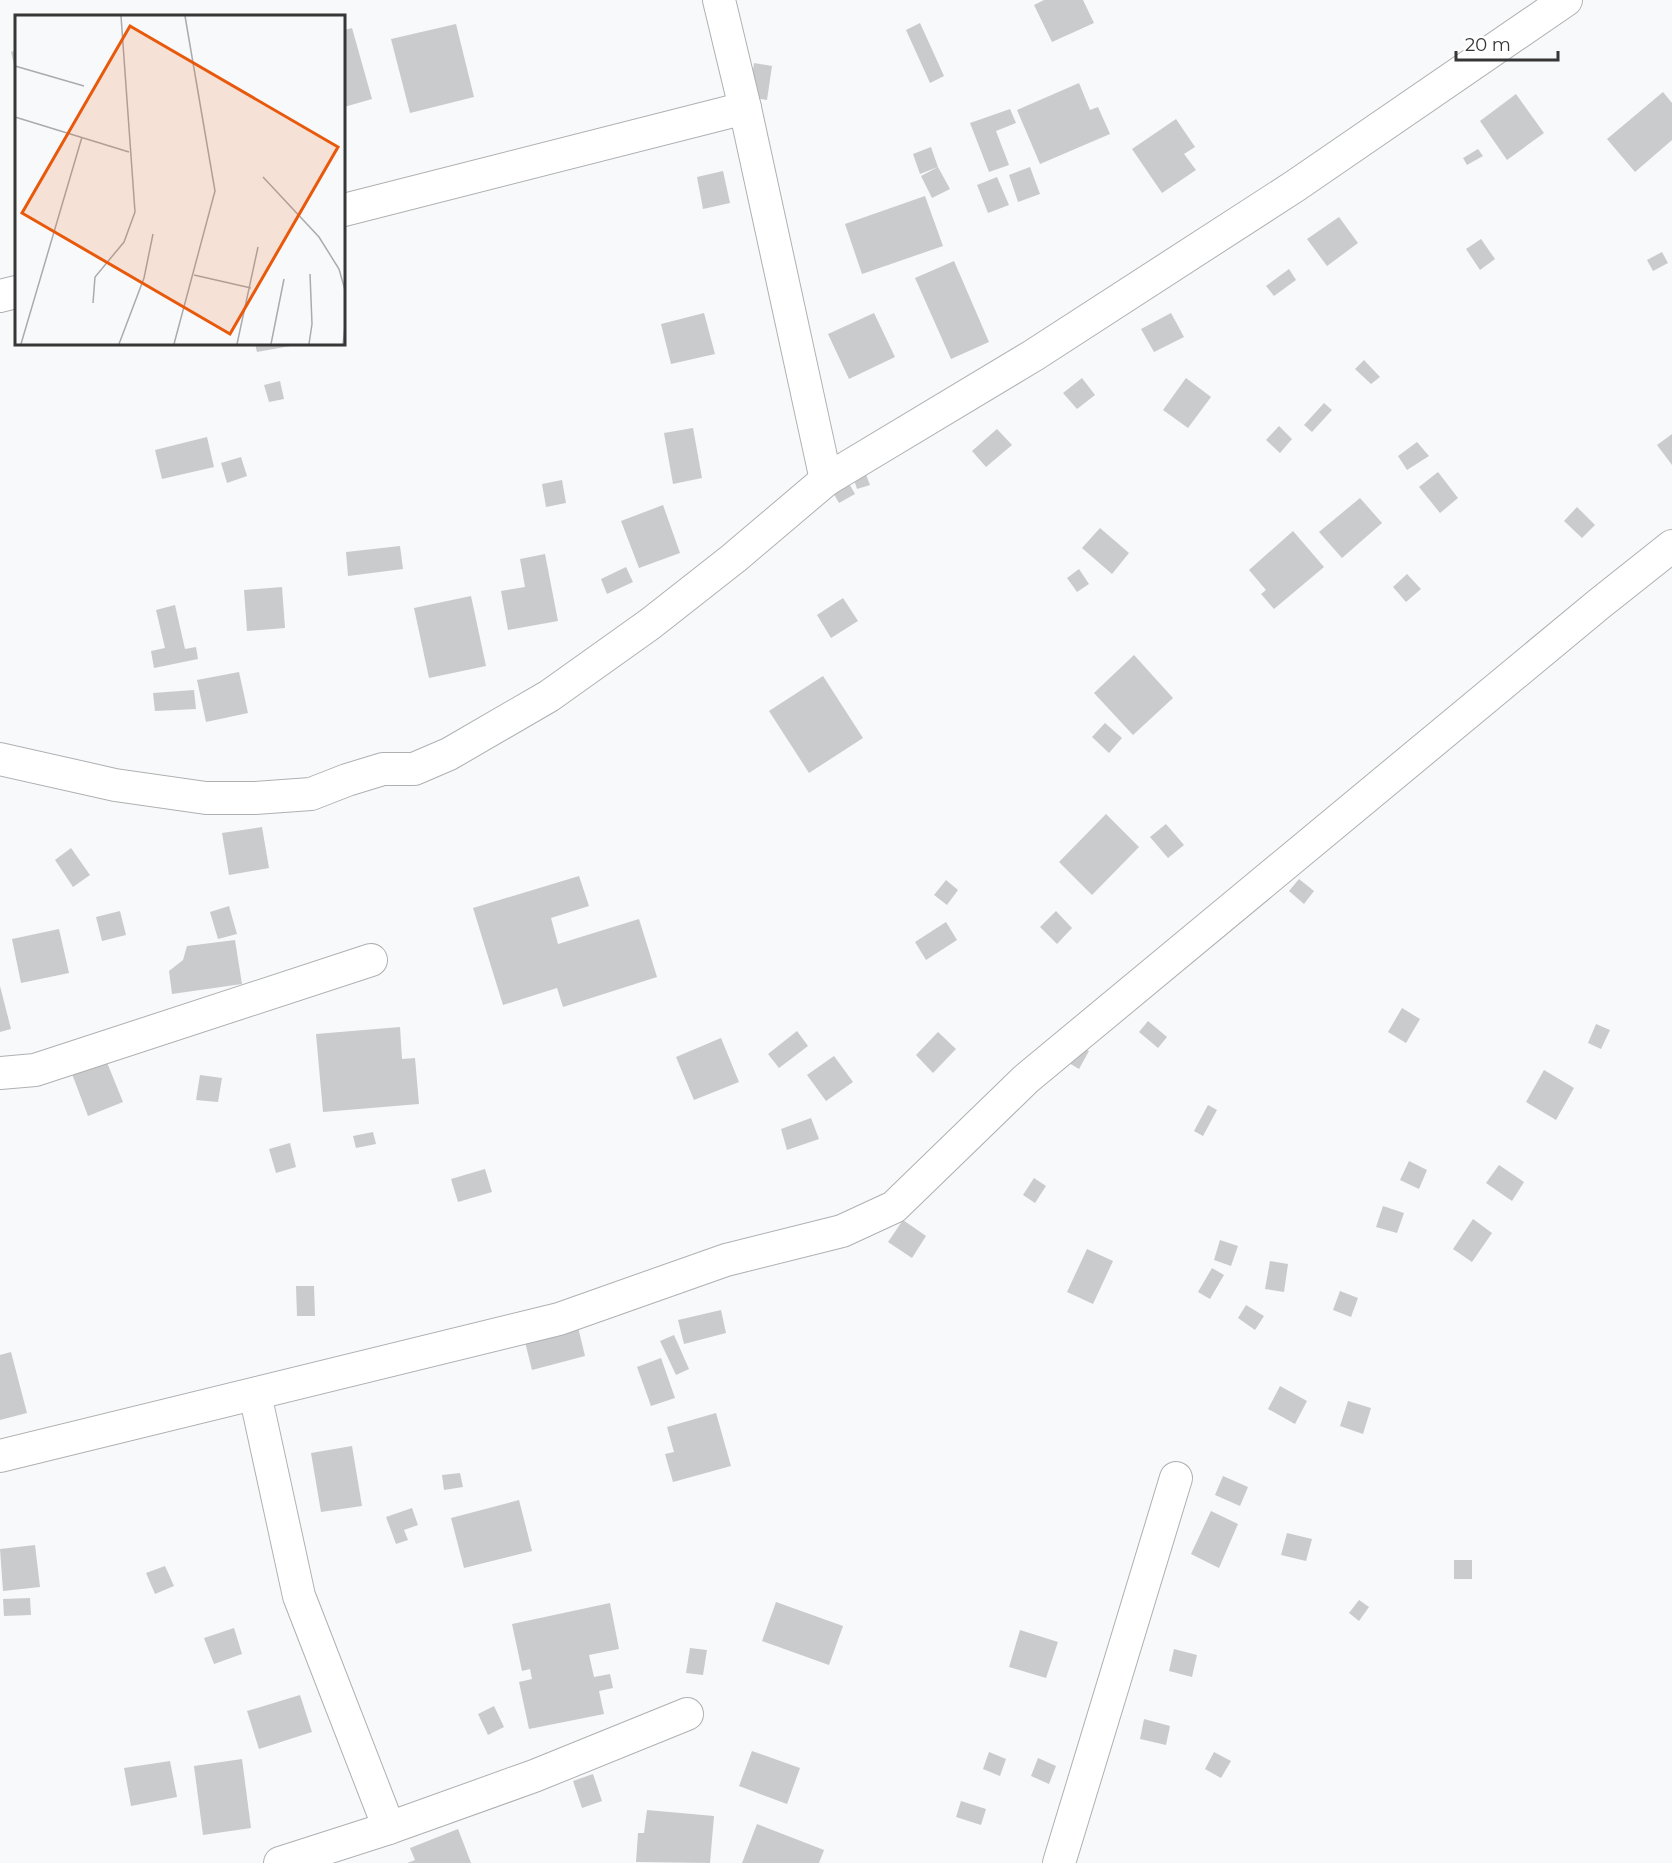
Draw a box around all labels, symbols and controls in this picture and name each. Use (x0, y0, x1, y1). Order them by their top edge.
inset map (15, 15, 345, 345)
scale bar (1456, 24, 1558, 62)
text: 20 m (1465, 34, 1511, 56)

